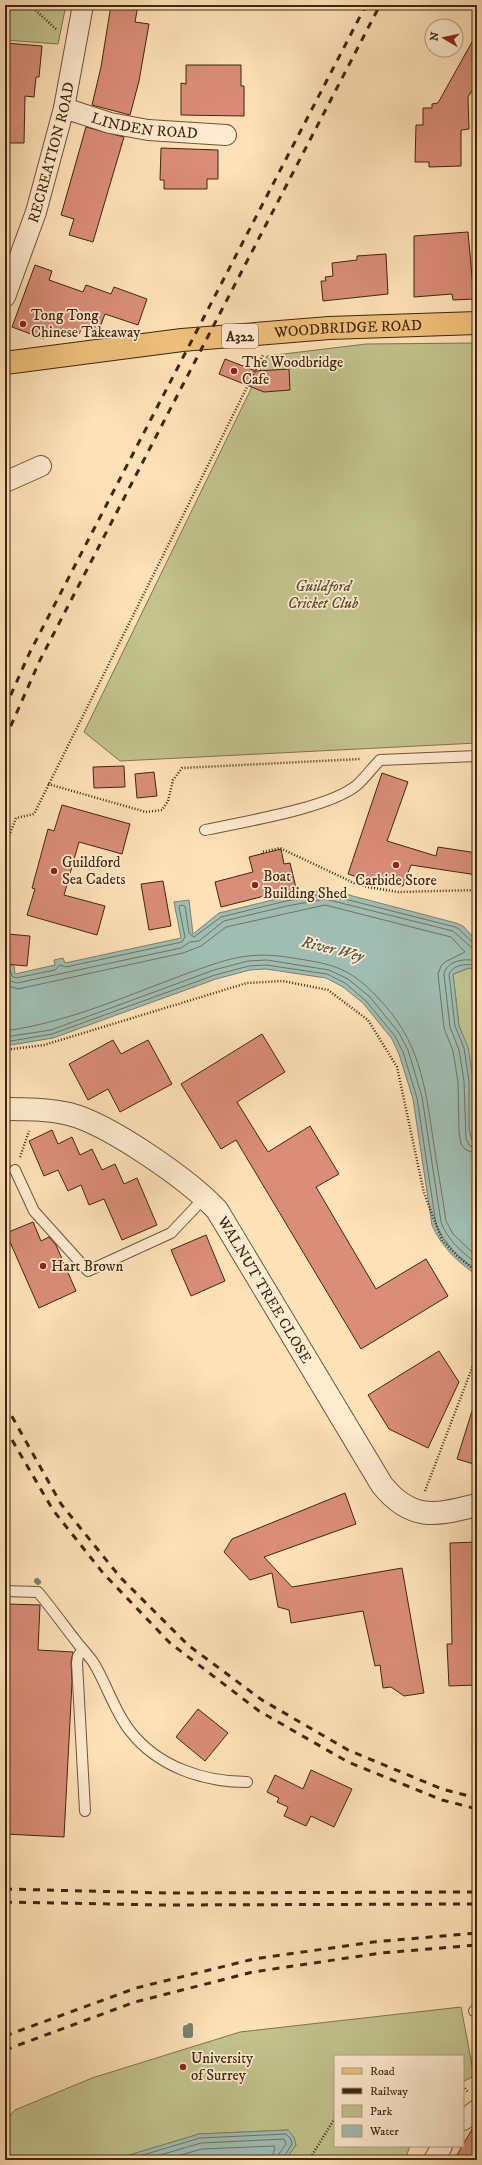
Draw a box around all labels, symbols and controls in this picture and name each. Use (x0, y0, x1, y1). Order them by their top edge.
north arrow (424, 18, 464, 58)
text: N (427, 31, 443, 42)
street label: RECREATION ROAD (24, 81, 79, 226)
street label: LINDEN ROAD (89, 108, 198, 143)
place label: Tong Tong Chinese Takeaway (31, 306, 141, 342)
street label: WOODBRIDGE ROAD (273, 316, 422, 343)
marker: Tong Tong Chinese Takeaway (18, 319, 28, 329)
road number: A322 (222, 324, 258, 348)
place label: The Woodbridge Cafe (242, 353, 343, 389)
marker: The Woodbridge Cafe (229, 366, 239, 376)
park label: Guildford Cricket Club (288, 577, 359, 613)
place label: Guildford Sea Cadets (62, 853, 126, 889)
marker: Carbide Store (391, 860, 401, 870)
marker: Guildford Sea Cadets (49, 866, 59, 876)
place label: Boat Building Shed (263, 867, 348, 903)
place label: Carbide Store (355, 871, 437, 890)
marker: Boat Building Shed (250, 880, 260, 890)
water label: River Wey (299, 931, 368, 967)
street label: WALNUT TREE CLOSE (213, 1212, 316, 1367)
place label: Hart Brown (51, 1257, 123, 1276)
marker: Hart Brown (38, 1261, 48, 1271)
place label: University of Surrey (191, 2049, 254, 2085)
legend (334, 2055, 464, 2147)
marker: University of Surrey (178, 2062, 188, 2072)
text: Road (370, 2064, 395, 2079)
text: Railway (370, 2084, 408, 2099)
text: Park (370, 2104, 392, 2119)
text: Water (369, 2124, 399, 2139)

